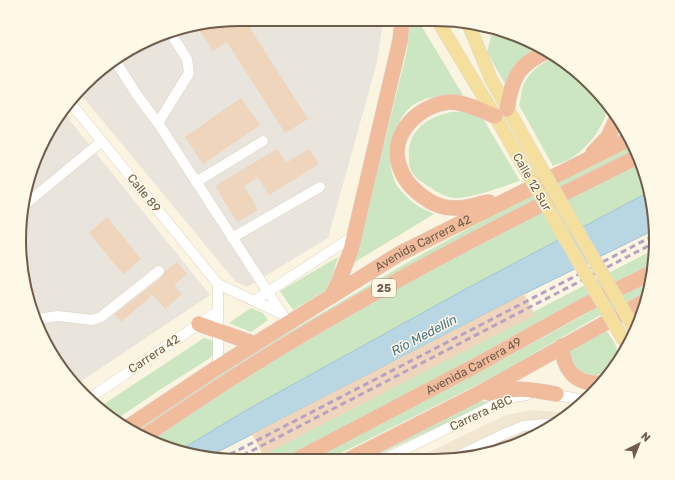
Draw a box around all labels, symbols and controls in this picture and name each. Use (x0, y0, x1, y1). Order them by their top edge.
street label: Calle 12 Sur (510, 151, 554, 214)
street label: Calle 89 (124, 171, 164, 215)
street label: Avenida Carrera 42 (372, 212, 473, 274)
road number: 25 (372, 279, 396, 297)
water label: Río Medellín (389, 311, 460, 359)
street label: Carrera 42 (126, 332, 182, 376)
street label: Avenida Carrera 49 (423, 335, 524, 398)
street label: Carrera 48C (447, 392, 515, 434)
north arrow (619, 424, 659, 464)
text: N (638, 430, 653, 445)

